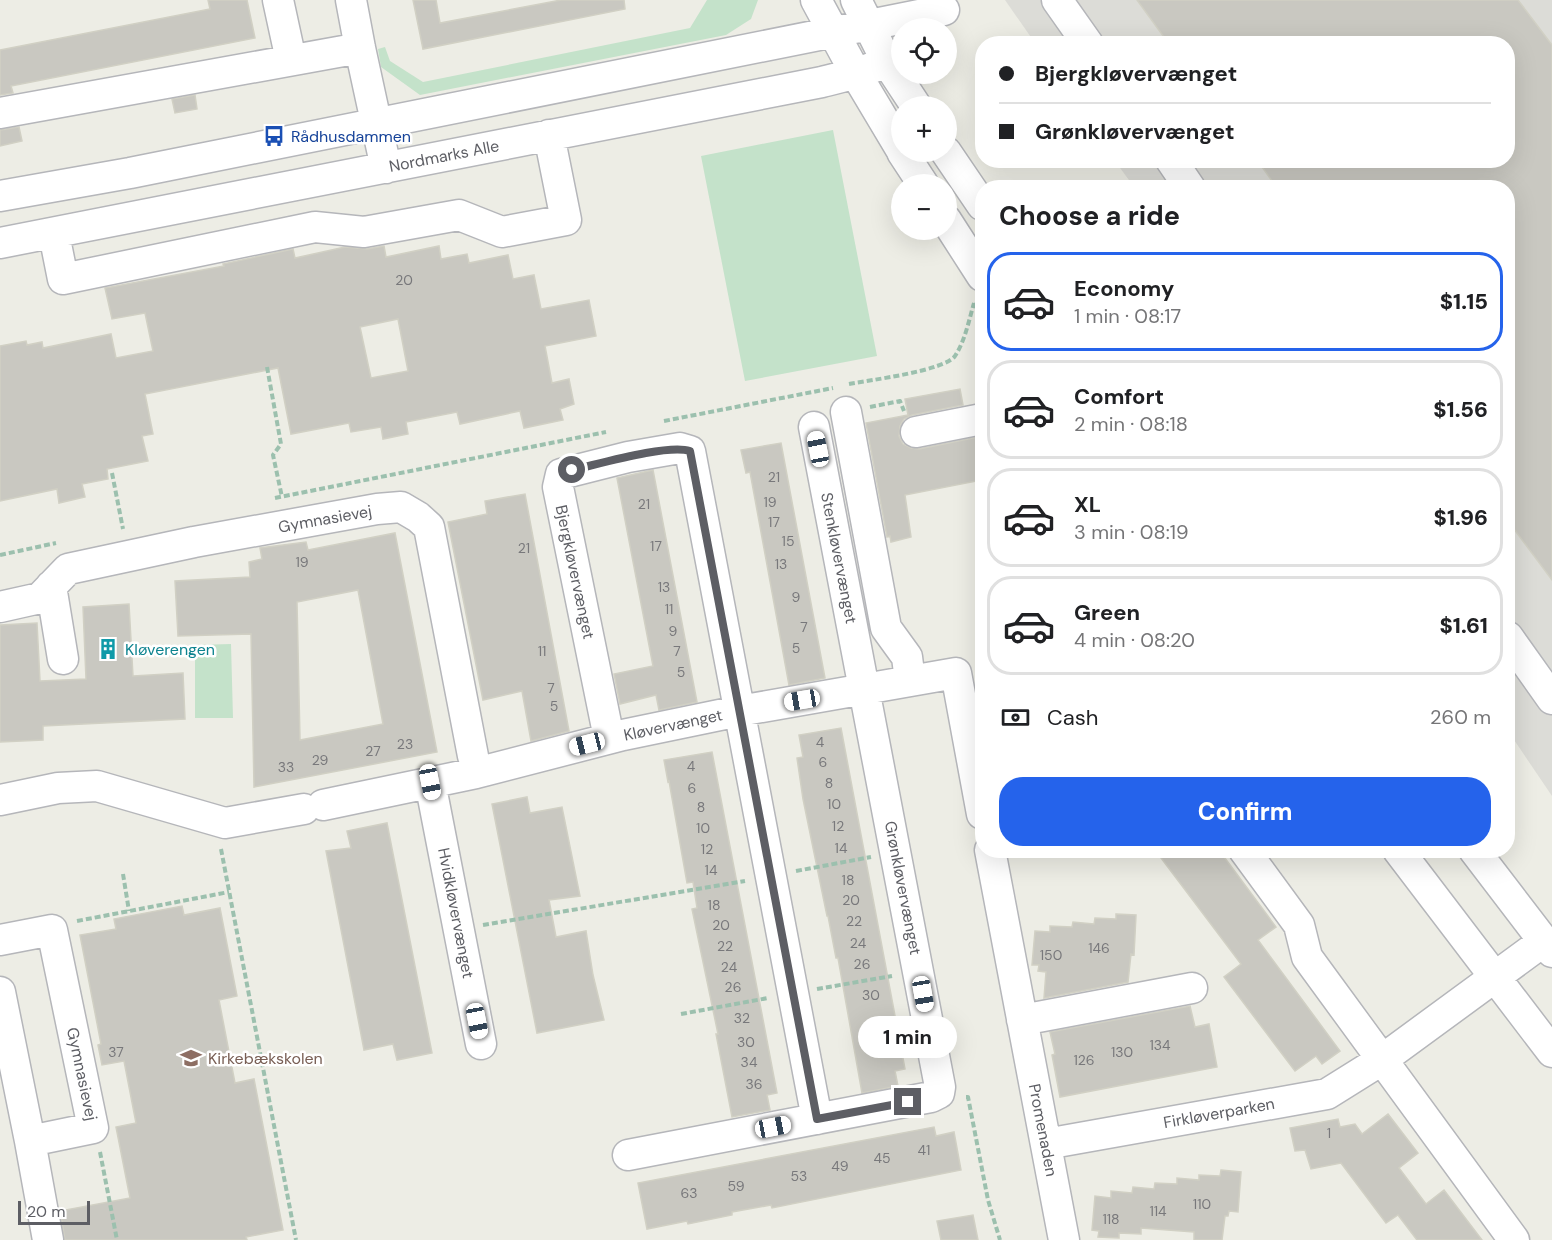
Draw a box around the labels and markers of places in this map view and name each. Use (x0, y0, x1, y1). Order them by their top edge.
bus stop icon: Rådhusdammen (262, 124, 286, 148)
place label: Rådhusdammen (291, 126, 411, 147)
building icon: Kløverengen (96, 637, 120, 661)
place label: Kløverengen (125, 639, 215, 660)
school or university icon: Kirkebækskolen (179, 1046, 203, 1070)
place label: Kirkebækskolen (208, 1048, 323, 1069)

